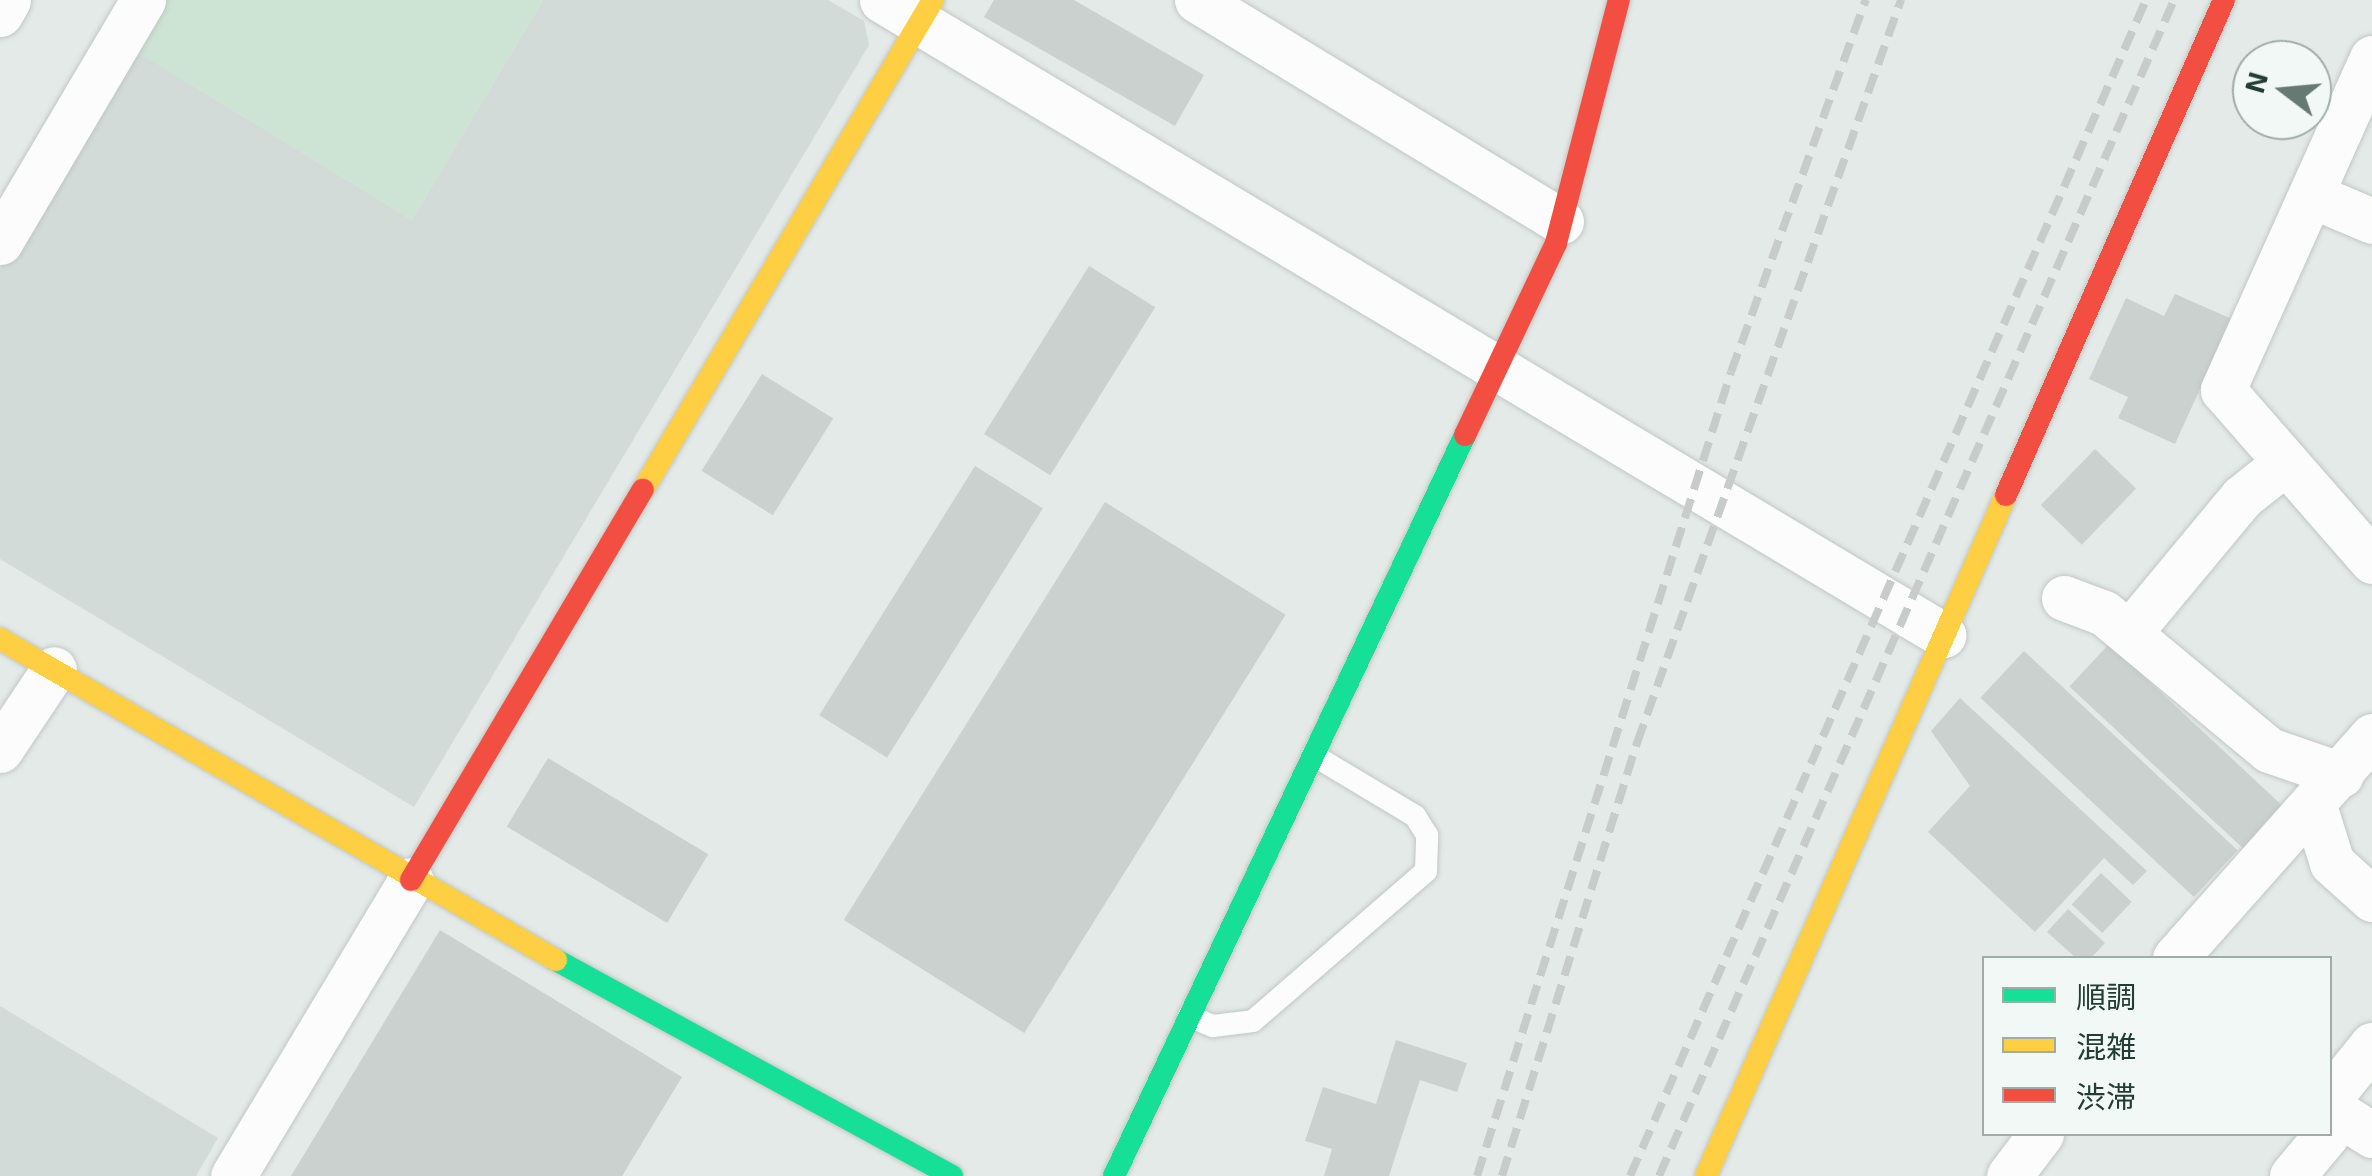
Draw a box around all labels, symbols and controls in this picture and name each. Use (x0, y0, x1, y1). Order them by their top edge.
north arrow (2232, 40, 2332, 140)
text: N (2236, 68, 2274, 97)
legend (1982, 956, 2332, 1136)
text: 順調 (2076, 978, 2136, 1014)
text: 混雑 (2076, 1028, 2136, 1064)
text: 渋滞 (2076, 1078, 2136, 1114)

